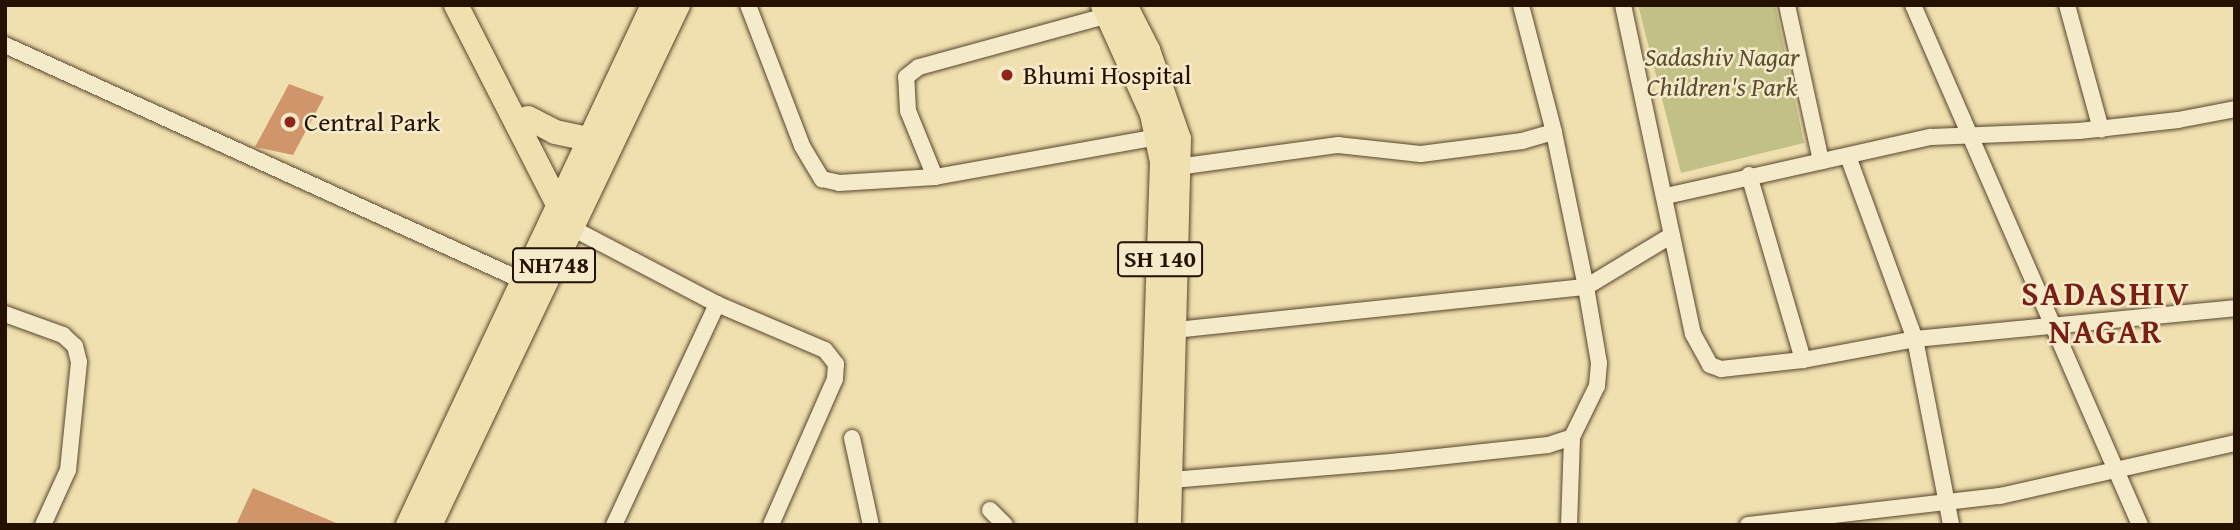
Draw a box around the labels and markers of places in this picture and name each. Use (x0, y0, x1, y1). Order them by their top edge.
place label: Bhumi Hospital (1023, 59, 1192, 91)
marker: Bhumi Hospital (997, 65, 1017, 85)
place label: Central Park (304, 106, 440, 138)
marker: Central Park (282, 114, 298, 130)

